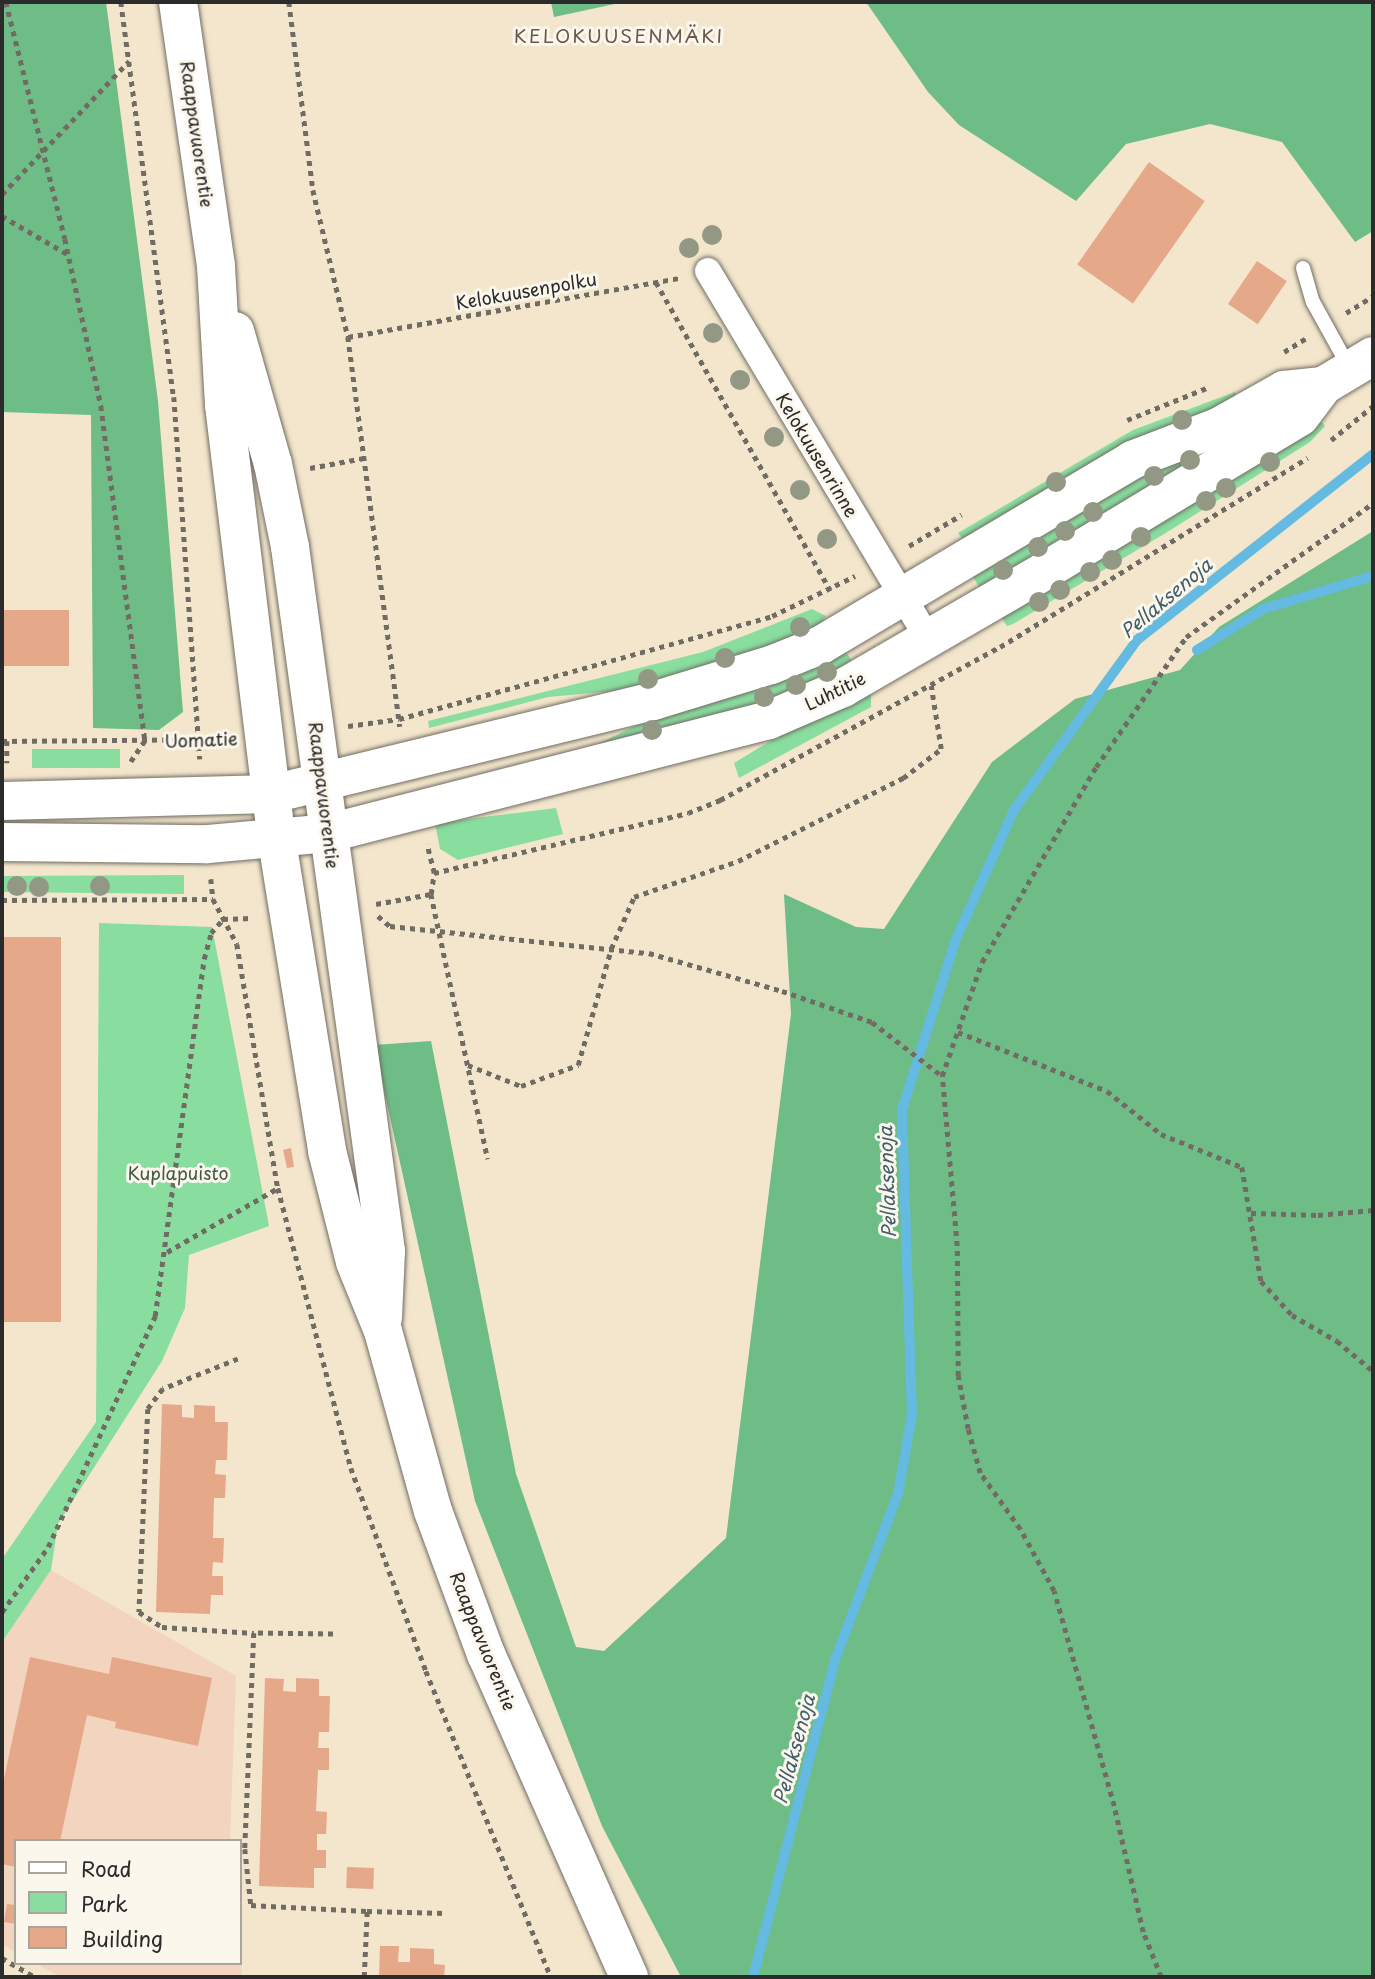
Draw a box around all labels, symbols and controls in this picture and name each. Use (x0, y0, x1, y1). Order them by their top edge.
district label: KELOKUUSENMÄKI (515, 25, 723, 47)
street label: Raappavuorentie (176, 59, 218, 209)
street label: Kelokuusenpolku (454, 268, 598, 314)
street label: Kelokuusenrinne (771, 389, 863, 521)
water label: Pellaksenoja (1116, 553, 1216, 643)
street label: Luhtitie (801, 667, 869, 715)
street label: Raappavuorentie (304, 720, 344, 870)
street label: Uomatie (164, 728, 238, 752)
water label: Pellaksenoja (874, 1126, 900, 1238)
park label: Kuplapuisto (127, 1162, 229, 1184)
street label: Raappavuorentie (445, 1569, 521, 1713)
water label: Pellaksenoja (768, 1692, 820, 1806)
legend (14, 1839, 242, 1965)
text: Road (81, 1852, 132, 1884)
text: Park (81, 1887, 128, 1919)
text: Building (81, 1922, 163, 1954)

